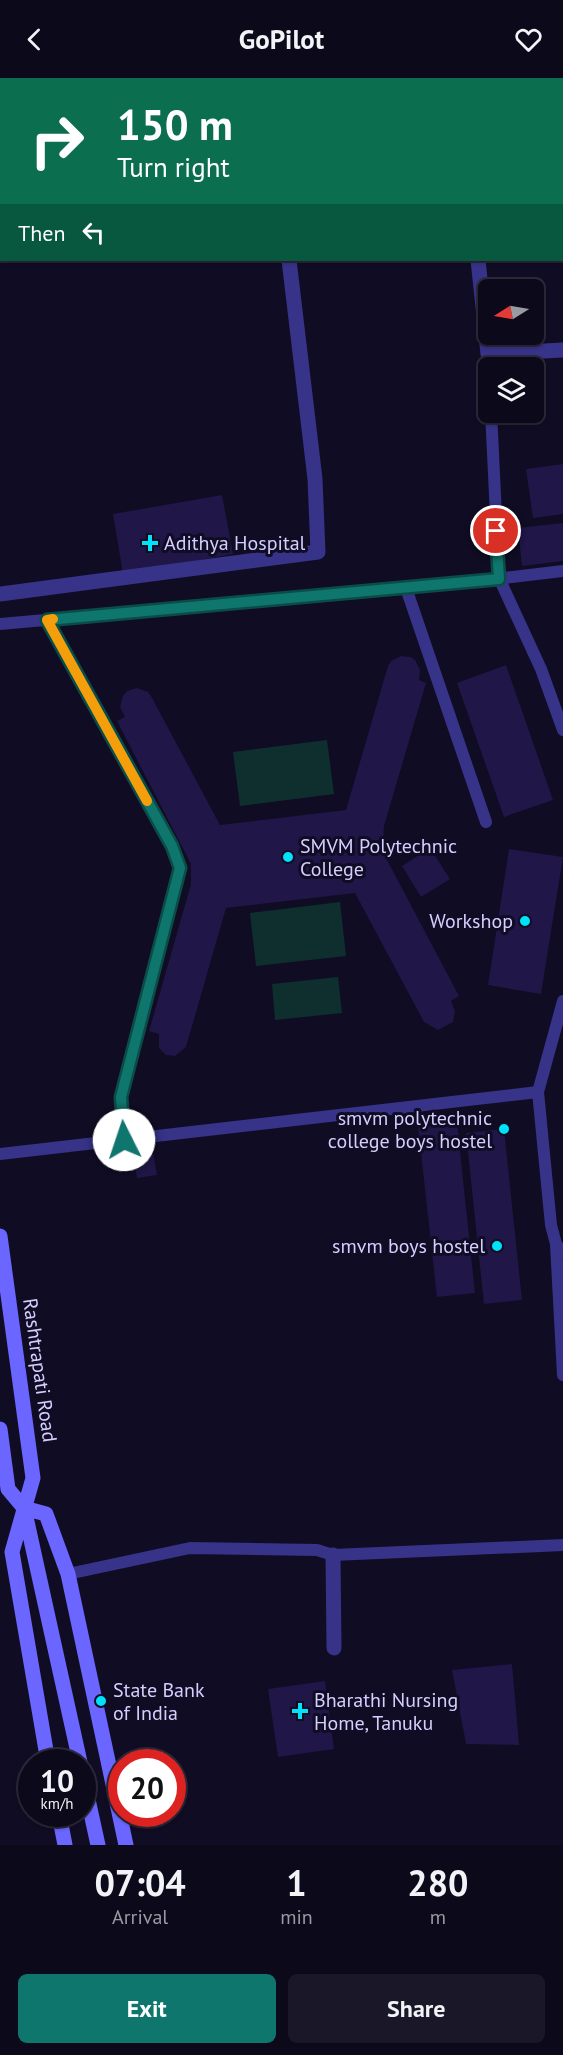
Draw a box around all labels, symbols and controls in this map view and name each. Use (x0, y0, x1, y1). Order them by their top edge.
text: GoPilot (239, 22, 324, 56)
icon: back (18, 23, 51, 56)
icon: heart (512, 23, 545, 56)
text: 150 m (117, 97, 233, 152)
icon: right (18, 102, 96, 180)
text: Turn right (117, 150, 230, 184)
icon: left (77, 216, 110, 249)
text: Then (18, 219, 65, 247)
north arrow (478, 279, 544, 345)
map controls (478, 279, 544, 423)
button: layers (478, 357, 544, 423)
pin (470, 505, 521, 556)
icon: arrive (479, 514, 512, 547)
place label: Adithya Hospital (164, 530, 306, 556)
marker: Adithya Hospital (141, 534, 159, 552)
place label: SMVM Polytechnic College (300, 833, 457, 882)
marker: SMVM Polytechnic College (281, 850, 295, 864)
place label: Workshop (429, 908, 513, 934)
marker: Workshop (518, 914, 532, 928)
place label: smvm polytechnic college boys hostel (328, 1105, 492, 1154)
position arrow (92, 1108, 156, 1172)
marker: smvm polytechnic college boys hostel (497, 1122, 511, 1136)
place label: smvm boys hostel (332, 1233, 485, 1259)
marker: smvm boys hostel (490, 1239, 504, 1253)
street label: Rashtrapati Road (17, 1296, 63, 1444)
place label: State Bank of India (113, 1677, 205, 1726)
place label: Bharathi Nursing Home, Tanuku (314, 1687, 458, 1736)
marker: State Bank of India (94, 1694, 108, 1708)
marker: Bharathi Nursing Home, Tanuku (291, 1702, 309, 1720)
speed limit sign: 20 (108, 1749, 186, 1827)
text: 10 (40, 1761, 74, 1800)
text: km/h (41, 1794, 73, 1813)
text: 07:04 (94, 1859, 186, 1906)
text: 1 (286, 1859, 307, 1906)
text: 280 (407, 1859, 469, 1906)
text: Arrival (112, 1904, 168, 1930)
text: min (280, 1904, 313, 1930)
text: m (430, 1904, 446, 1930)
button: Exit (18, 1974, 276, 2043)
button: Share (288, 1974, 545, 2043)

